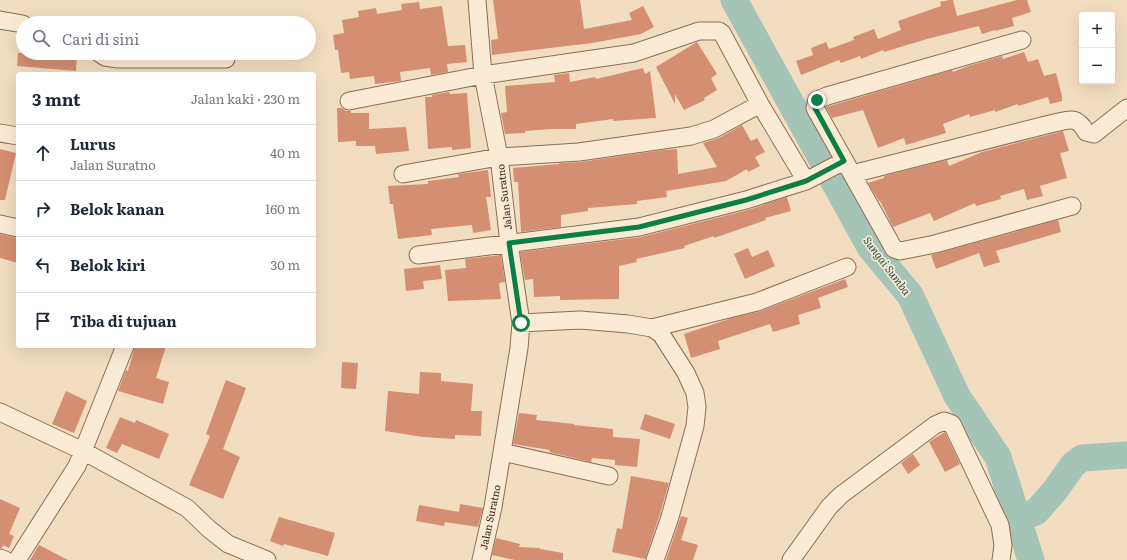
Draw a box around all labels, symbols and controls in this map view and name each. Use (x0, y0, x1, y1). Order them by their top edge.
map controls (1079, 12, 1115, 84)
button: + (1079, 12, 1115, 48)
search box (16, 16, 316, 60)
icon: search (30, 27, 52, 49)
text: Cari di sini (62, 27, 139, 50)
button: − (1079, 48, 1115, 84)
text: 3 mnt (32, 86, 81, 111)
text: Jalan kaki · 230 m (191, 89, 300, 108)
route end (808, 91, 826, 109)
text: Lurus (70, 132, 115, 155)
icon: ahead (32, 142, 54, 164)
text: 40 m (270, 143, 300, 162)
text: Jalan Suratno (70, 155, 156, 174)
street label: Jalan Suratno (492, 163, 515, 231)
text: Belok kanan (70, 197, 164, 220)
icon: right (32, 198, 54, 220)
text: 160 m (265, 199, 300, 218)
water label: Sungai Sumba (860, 233, 916, 299)
text: Belok kiri (70, 253, 146, 276)
icon: left (32, 254, 54, 276)
text: 30 m (270, 255, 300, 274)
text: Tiba di tujuan (70, 309, 177, 332)
icon: arrive (32, 310, 54, 332)
route start (512, 314, 530, 332)
street label: Jalan Suratno (475, 483, 504, 551)

